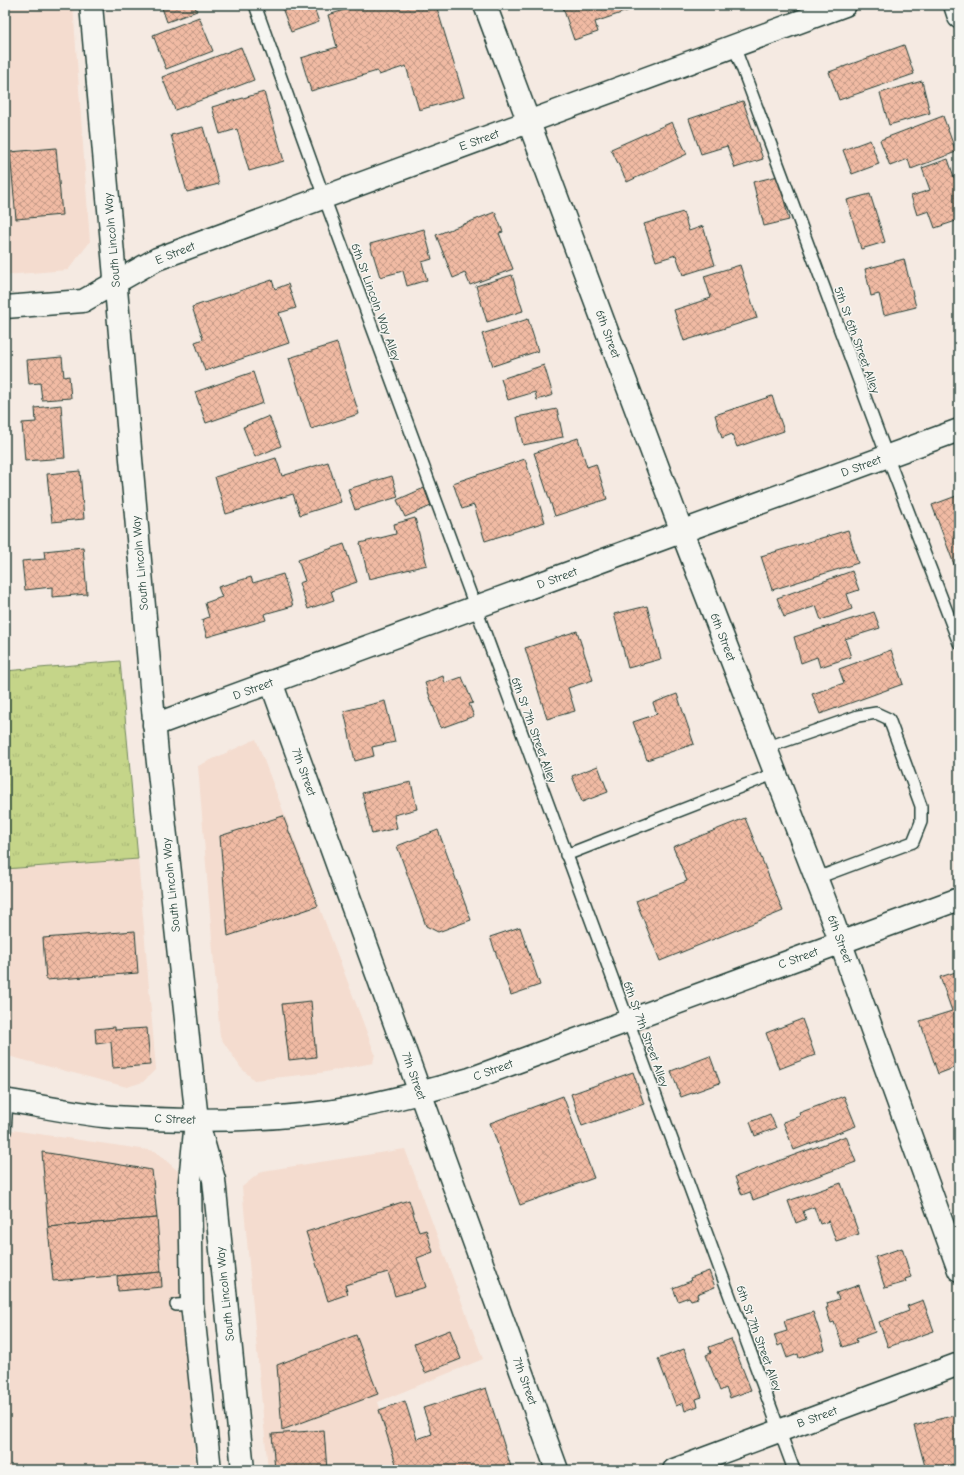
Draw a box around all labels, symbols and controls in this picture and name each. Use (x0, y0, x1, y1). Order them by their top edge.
street label: E Street (457, 126, 501, 154)
street label: South Lincoln Way (101, 191, 123, 288)
street label: E Street (153, 239, 197, 267)
street label: 6th St Lincoln Way Alley (348, 241, 404, 363)
street label: 5th St 6th Street Alley (831, 285, 883, 396)
street label: 6th Street (593, 308, 623, 361)
street label: D Street (839, 452, 883, 480)
street label: South Lincoln Way (129, 514, 151, 611)
street label: D Street (535, 564, 579, 592)
street label: 6th Street (707, 611, 739, 664)
street label: D Street (231, 675, 275, 703)
street label: 6th St 7th Street Alley (508, 675, 560, 785)
street label: 7th Street (289, 746, 319, 798)
street label: South Lincoln Way (159, 836, 183, 933)
street label: 6th Street (825, 913, 855, 966)
street label: C Street (776, 944, 820, 972)
street label: 6th St 7th Street Alley (620, 979, 672, 1089)
street label: 7th Street (399, 1050, 429, 1102)
street label: C Street (471, 1056, 515, 1084)
street label: C Street (154, 1111, 197, 1127)
street label: South Lincoln Way (213, 1245, 237, 1342)
street label: 6th St 7th Street Alley (733, 1283, 785, 1393)
street label: 7th Street (510, 1355, 540, 1407)
street label: B Street (795, 1403, 839, 1431)

